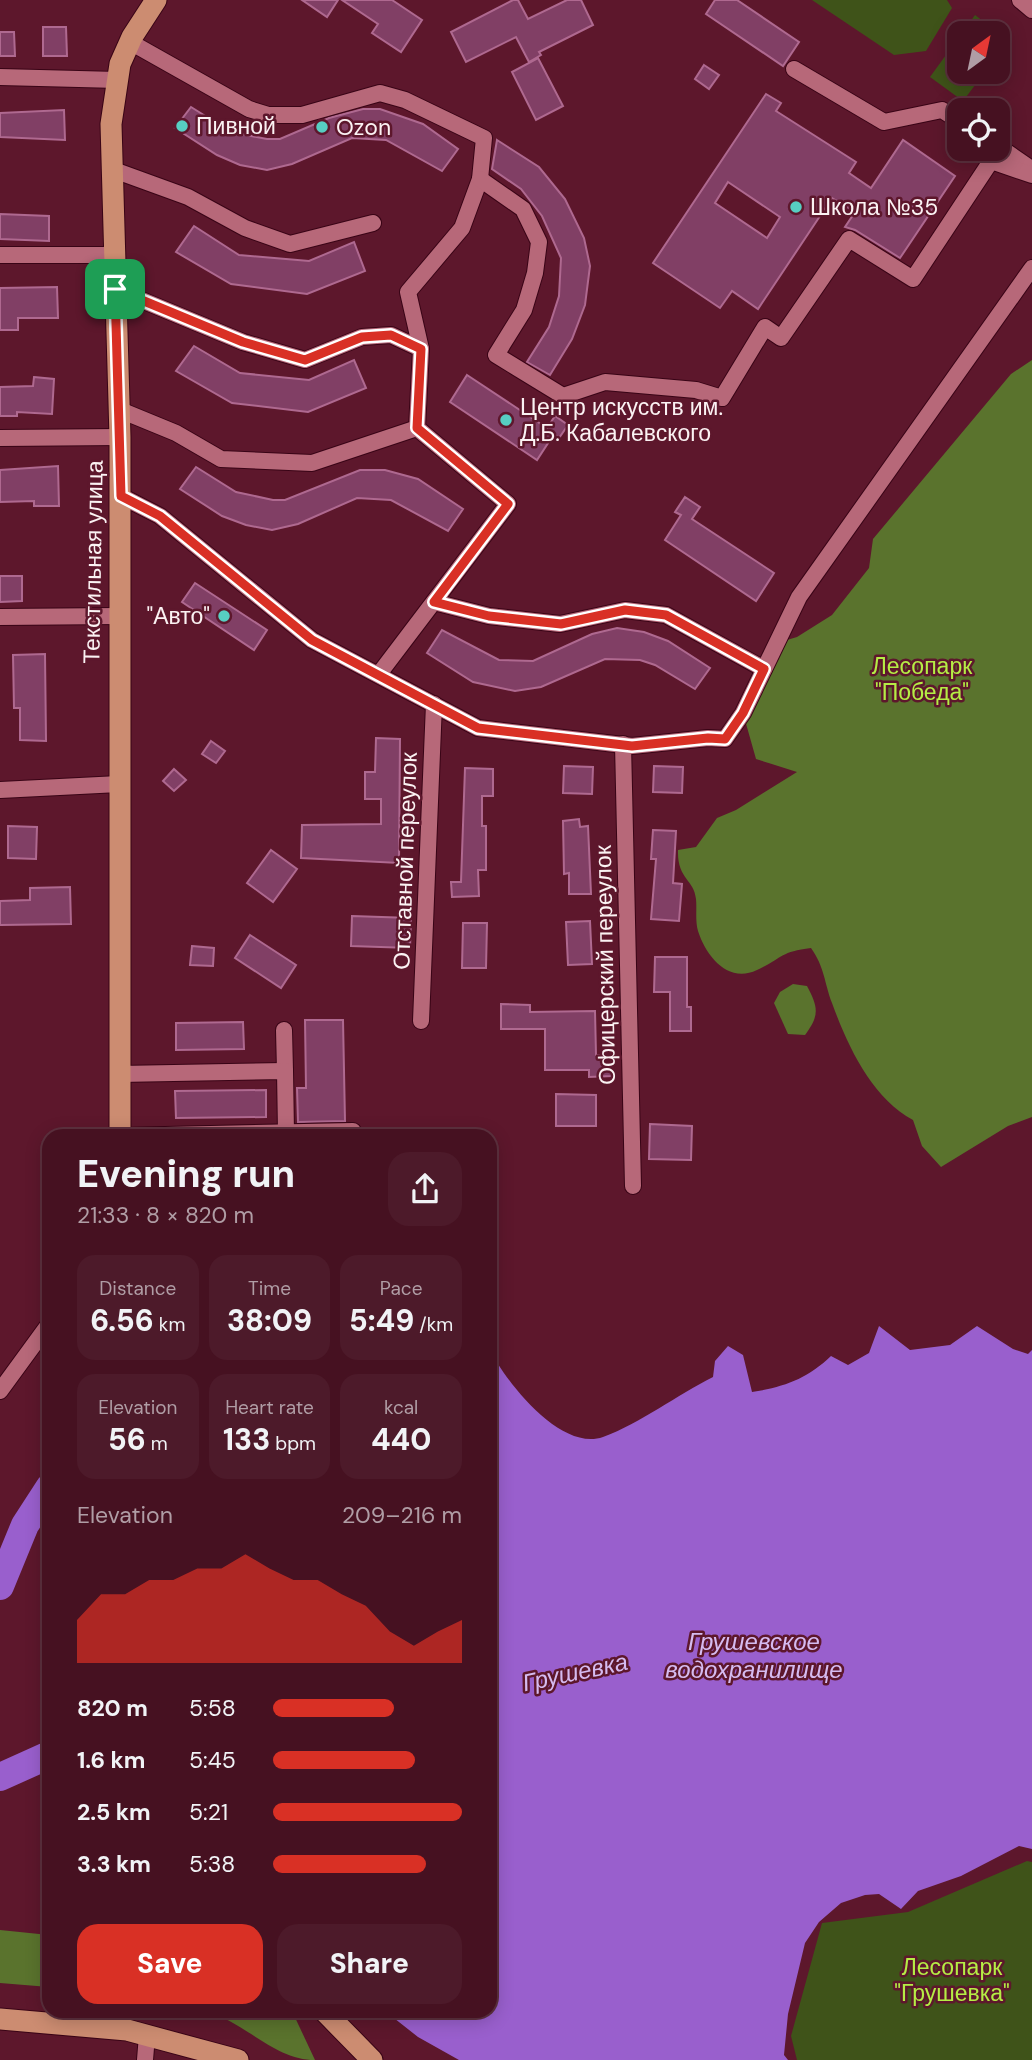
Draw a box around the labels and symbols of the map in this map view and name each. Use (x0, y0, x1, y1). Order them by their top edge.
north arrow (947, 21, 1010, 84)
place label: Пивной (196, 111, 276, 141)
place label: Ozon (336, 112, 391, 142)
marker: Пивной (174, 118, 190, 134)
marker: Ozon (314, 119, 330, 135)
place label: Школа №35 (810, 192, 938, 222)
marker: Школа №35 (788, 199, 804, 215)
pin (85, 259, 145, 319)
place label: Центр искусств им. Д.Б. Кабалевского (520, 392, 723, 448)
marker: Центр искусств им. Д.Б. Кабалевского (498, 412, 514, 428)
street label: Текстильная улица (76, 460, 110, 664)
place label: "Авто" (146, 601, 210, 631)
marker: "Авто" (216, 608, 232, 624)
park label: Лесопарк "Победа" (872, 651, 973, 707)
street label: Отставной переулок (386, 751, 424, 970)
street label: Офицерский переулок (588, 844, 622, 1085)
water label: Грушевское водохранилище (665, 1626, 843, 1685)
water label: Грушевка (519, 1646, 631, 1698)
park label: Лесопарк "Грушевка" (894, 1952, 1010, 2008)

